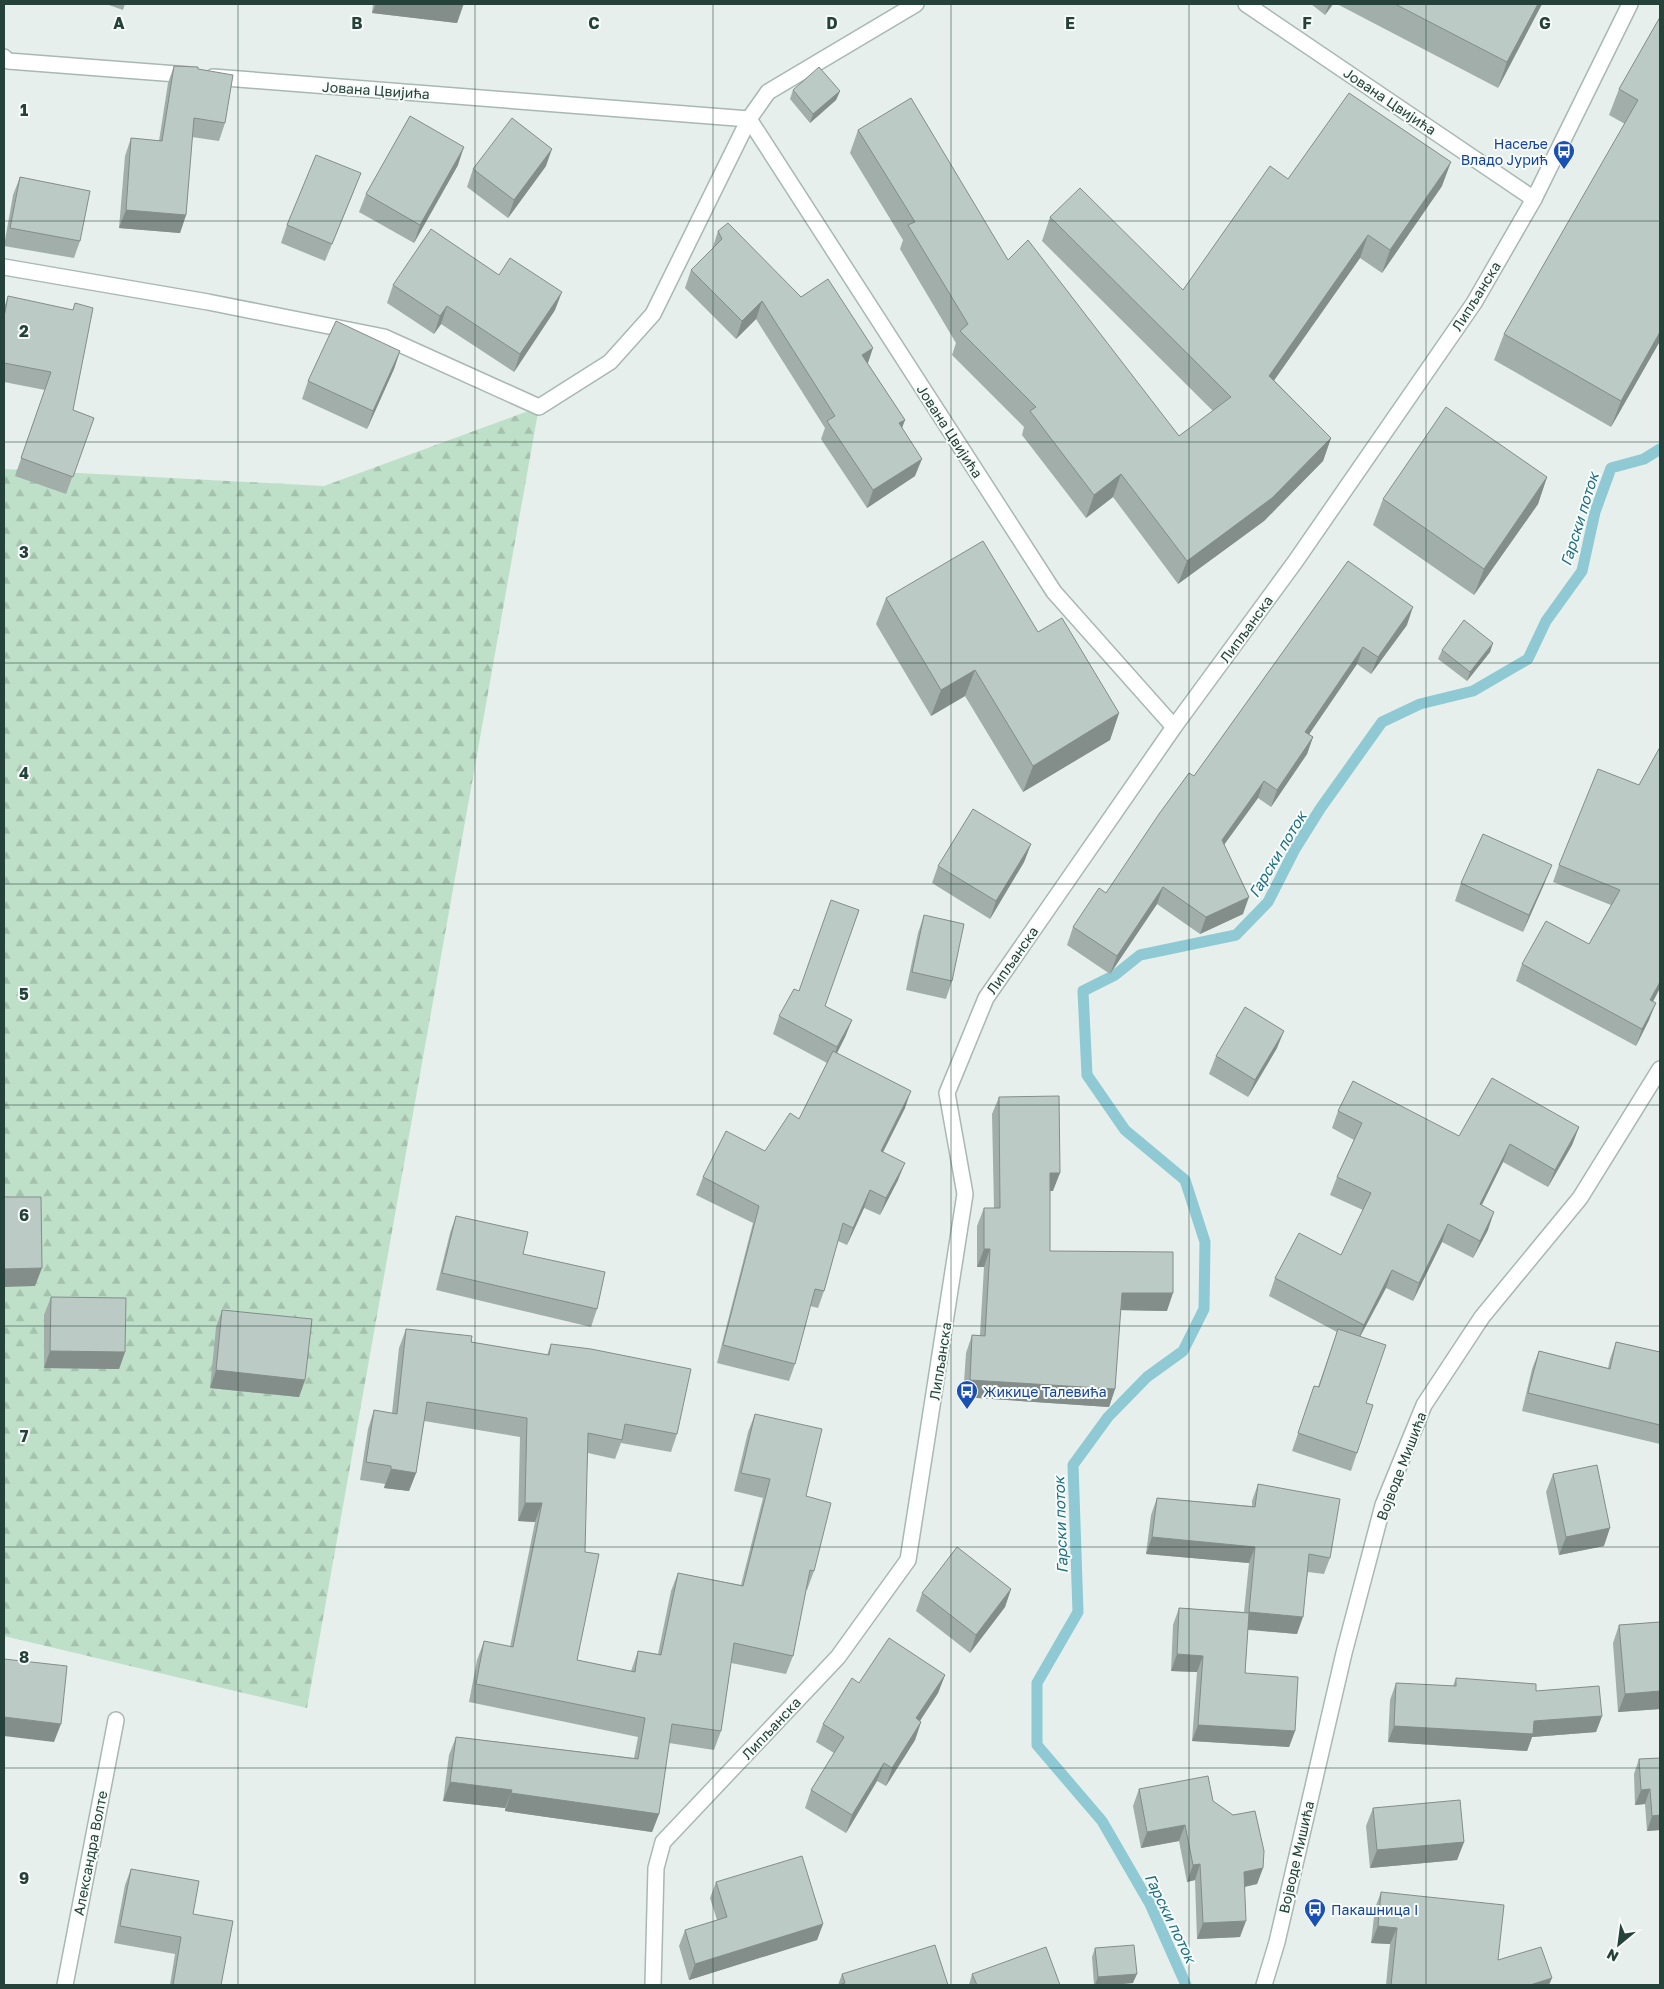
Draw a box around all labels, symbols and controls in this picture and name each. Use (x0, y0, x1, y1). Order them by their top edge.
text: A (113, 13, 125, 33)
text: B (351, 13, 363, 33)
text: C (588, 13, 600, 33)
text: D (826, 13, 838, 33)
text: E (1065, 13, 1075, 33)
text: F (1302, 13, 1312, 33)
text: G (1539, 13, 1551, 33)
street label: Јована Цвијића (1340, 64, 1440, 138)
street label: Јована Цвијића (322, 78, 430, 102)
text: 1 (20, 100, 28, 120)
place label: Насеље Владо Јурић (1461, 135, 1548, 168)
bus stop icon: Насеље Владо Јурић (1552, 139, 1576, 170)
street label: Липљанска (1448, 258, 1504, 334)
text: 2 (19, 321, 29, 341)
street label: Јована Цвијића (913, 381, 987, 481)
water label: Гарски поток (1556, 468, 1602, 568)
text: 3 (19, 542, 29, 562)
street label: Липљанска (1216, 592, 1276, 666)
text: 4 (19, 763, 29, 783)
water label: Гарски поток (1244, 806, 1311, 900)
street label: Липљанска (982, 923, 1042, 997)
text: 5 (19, 984, 29, 1004)
text: 6 (19, 1205, 29, 1225)
street label: Липљанска (925, 1321, 955, 1401)
bus stop icon: Жикице Талевића (955, 1379, 979, 1410)
place label: Жикице Талевића (983, 1383, 1107, 1400)
street label: Војводе Мишића (1372, 1409, 1430, 1523)
text: 7 (20, 1426, 29, 1446)
water label: Гарски поток (1049, 1474, 1071, 1574)
text: 8 (19, 1647, 29, 1667)
street label: Липљанска (738, 1693, 804, 1763)
street label: Александра Волте (70, 1789, 110, 1917)
street label: Војводе Мишића (1275, 1799, 1317, 1915)
text: 9 (19, 1868, 29, 1888)
water label: Гарски поток (1142, 1870, 1201, 1968)
bus stop icon: Пакашница I (1303, 1897, 1327, 1928)
place label: Пакашница I (1331, 1901, 1418, 1918)
north arrow (1594, 1919, 1644, 1969)
text: N (1604, 1946, 1621, 1966)

